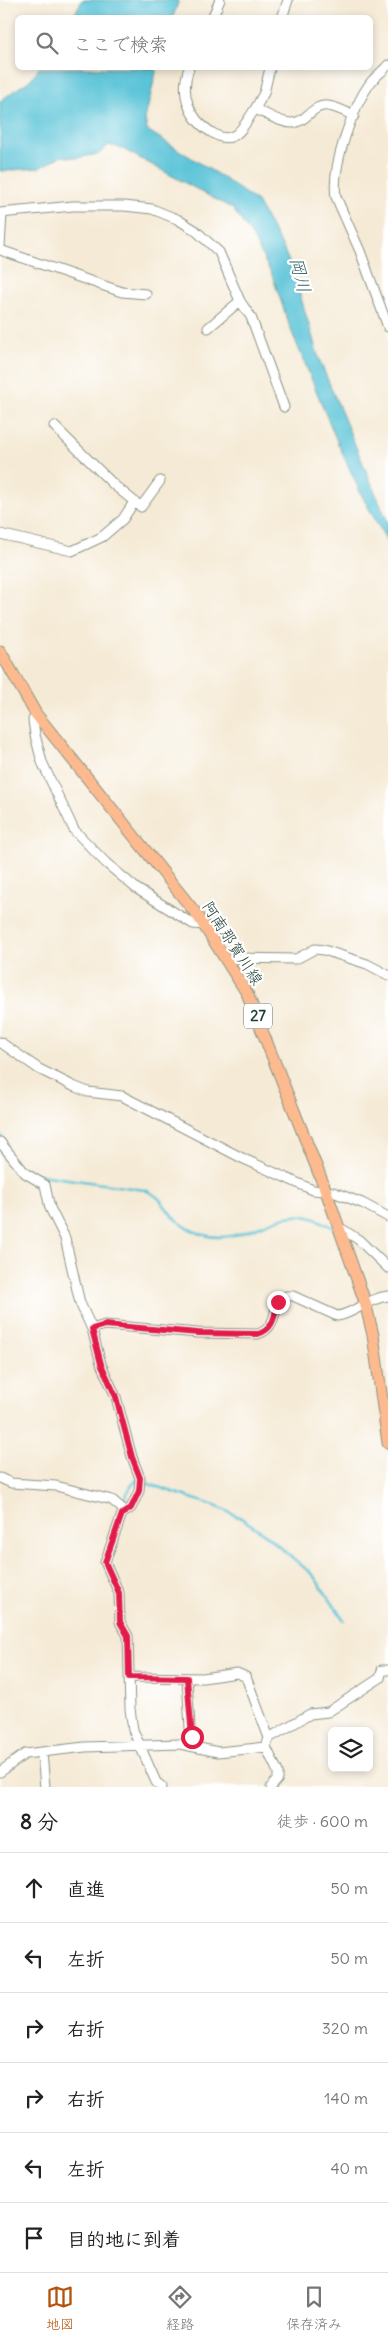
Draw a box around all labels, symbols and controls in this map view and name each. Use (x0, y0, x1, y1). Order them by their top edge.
search box (15, 15, 373, 70)
icon: search (33, 29, 61, 57)
text: ここで検索 (73, 32, 168, 56)
water label: 岡川 (285, 255, 316, 295)
street label: 阿南那賀川線 (198, 897, 268, 989)
road number: 27 (244, 1004, 272, 1028)
route end (267, 1291, 290, 1314)
route start (181, 1726, 204, 1749)
map controls (328, 1727, 373, 1772)
button: layers (328, 1727, 373, 1772)
text: 8 分 (20, 1808, 58, 1835)
text: 徒歩 · 600 m (277, 1811, 368, 1831)
icon: ahead (20, 1874, 48, 1902)
text: 直進 (67, 1877, 105, 1901)
text: 50 m (330, 1878, 368, 1898)
icon: left (20, 1944, 48, 1972)
text: 左折 (67, 1947, 105, 1971)
text: 50 m (330, 1948, 368, 1968)
icon: right (20, 2014, 48, 2042)
text: 右折 (67, 2017, 105, 2041)
text: 320 m (322, 2018, 368, 2038)
icon: right (20, 2084, 48, 2112)
text: 右折 (67, 2087, 105, 2111)
text: 140 m (324, 2088, 368, 2108)
icon: left (20, 2154, 48, 2182)
text: 左折 (67, 2157, 105, 2181)
text: 40 m (330, 2158, 368, 2178)
icon: arrive (20, 2224, 48, 2252)
text: 目的地に到着 (67, 2227, 181, 2251)
tab: 地図 (46, 2283, 74, 2333)
tab: 経路 (166, 2283, 194, 2333)
tab: 保存済み (286, 2283, 342, 2333)

